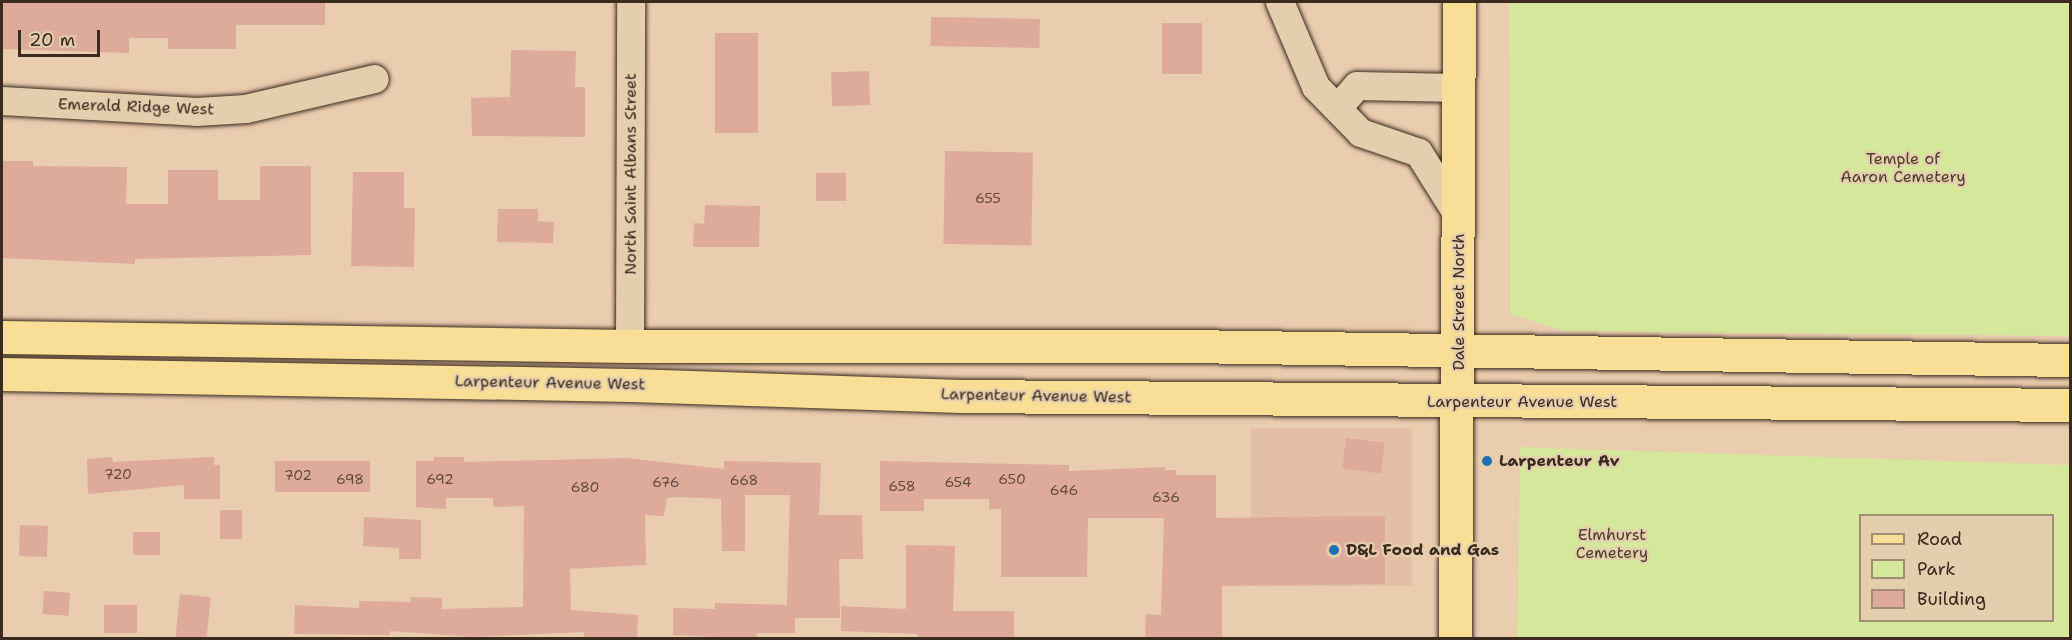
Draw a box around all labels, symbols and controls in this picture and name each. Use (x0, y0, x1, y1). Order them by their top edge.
scale bar (21, 18, 104, 56)
text: 20 m (29, 28, 75, 52)
street label: North Saint Albans Street (621, 73, 641, 275)
street label: Emerald Ridge West (58, 95, 214, 119)
park label: Temple of Aaron Cemetery (1840, 149, 1966, 187)
house number: 655 (975, 190, 1001, 206)
street label: Dale Street North (1449, 233, 1469, 371)
street label: Larpenteur Avenue West (454, 372, 646, 394)
street label: Larpenteur Avenue West (940, 385, 1132, 407)
street label: Larpenteur Avenue West (1427, 392, 1617, 412)
place label: Larpenteur Av (1499, 451, 1619, 471)
marker: Larpenteur Av (1480, 454, 1494, 468)
house number: 720 (104, 466, 132, 482)
house number: 702 (284, 467, 312, 483)
house number: 698 (336, 471, 364, 487)
house number: 692 (426, 471, 454, 487)
house number: 650 (998, 471, 1026, 487)
house number: 668 (730, 472, 758, 488)
house number: 676 (652, 474, 680, 490)
house number: 654 (944, 474, 972, 490)
house number: 658 (888, 478, 916, 494)
house number: 680 (571, 479, 599, 495)
house number: 646 (1050, 482, 1078, 498)
house number: 636 (1152, 489, 1180, 505)
legend (1859, 514, 2054, 622)
park label: Elmhurst Cemetery (1576, 525, 1648, 563)
text: Road (1917, 527, 1962, 551)
place label: D&L Food and Gas (1346, 540, 1499, 560)
marker: D&L Food and Gas (1327, 543, 1341, 557)
text: Park (1917, 557, 1956, 581)
text: Building (1917, 587, 1986, 611)

